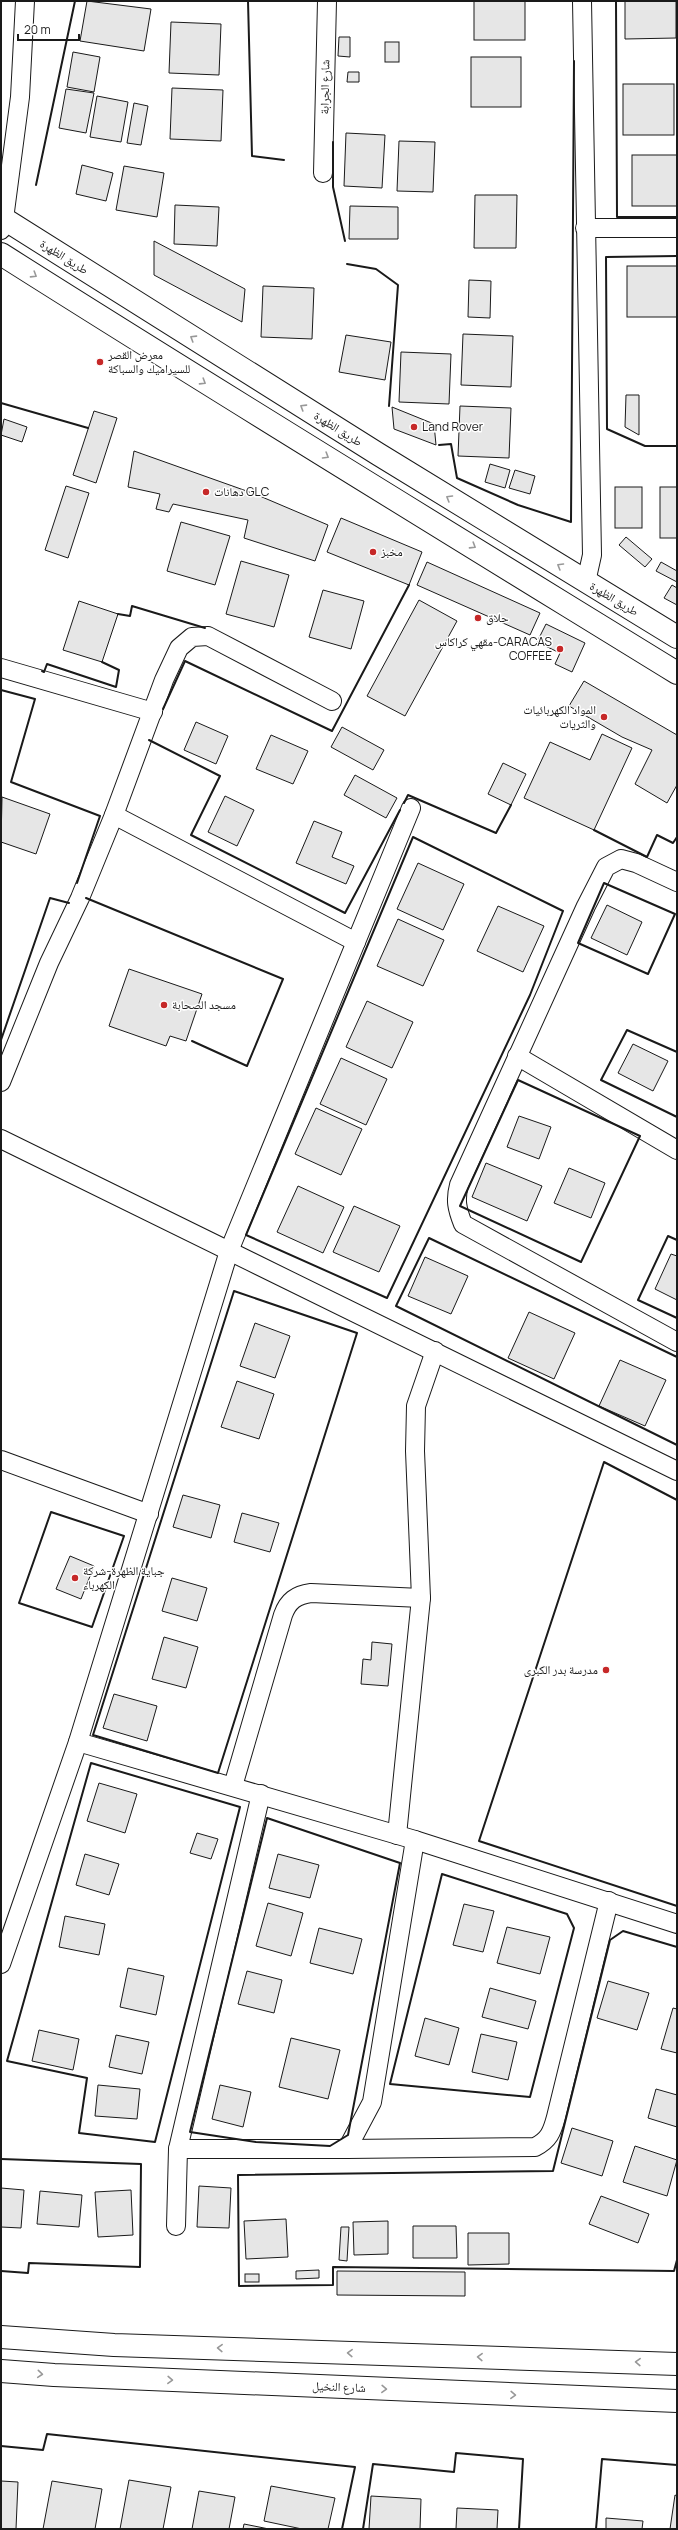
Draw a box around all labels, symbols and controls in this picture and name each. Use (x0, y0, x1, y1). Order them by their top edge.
scale bar (18, 16, 79, 42)
text: 20 m (24, 21, 51, 38)
street label: شارع الجرابة (316, 59, 333, 115)
street label: طريق الظهرة (37, 235, 92, 278)
one-way arrow (30, 270, 37, 278)
one-way arrow (190, 335, 197, 343)
place label: معرض القصر للسيراميك والسباكة (107, 346, 190, 377)
marker: معرض القصر للسيراميك والسباكة (95, 357, 105, 367)
one-way arrow (199, 377, 206, 385)
one-way arrow (300, 404, 307, 412)
street label: طريق الظهرة (311, 407, 366, 450)
place label: Land Rover (422, 418, 484, 435)
marker: Land Rover (409, 422, 419, 432)
one-way arrow (322, 452, 329, 459)
place label: دهانات GLC (214, 483, 270, 500)
marker: دهانات GLC (201, 487, 211, 497)
one-way arrow (446, 495, 453, 502)
one-way arrow (469, 541, 476, 549)
place label: مخبز (380, 543, 403, 560)
marker: مخبز (368, 547, 378, 557)
one-way arrow (557, 563, 564, 570)
street label: طريق الظهرة (587, 577, 642, 620)
place label: حلاق (486, 609, 509, 626)
marker: حلاق (473, 613, 483, 623)
place label: مقهي كراكاس-CARACAS COFFEE (435, 633, 552, 664)
marker: مقهي كراكاس-CARACAS COFFEE (555, 644, 565, 654)
place label: المواد الكهربائيات والثريات (523, 701, 596, 732)
marker: المواد الكهربائيات والثريات (599, 712, 609, 722)
place label: مسجد الصحابة (172, 996, 236, 1013)
marker: مسجد الصحابة (159, 1000, 169, 1010)
place label: جباية الظهرة-شركة الكهرباء (83, 1562, 165, 1593)
marker: جباية الظهرة-شركة الكهرباء (70, 1573, 80, 1583)
place label: مدرسة بدر الكبرى (524, 1661, 598, 1678)
marker: مدرسة بدر الكبرى (601, 1665, 611, 1675)
one-way arrow (217, 2344, 223, 2352)
one-way arrow (347, 2348, 353, 2357)
one-way arrow (477, 2353, 483, 2361)
one-way arrow (635, 2358, 641, 2367)
one-way arrow (37, 2369, 43, 2378)
one-way arrow (167, 2376, 173, 2385)
street label: شارع النخيل (312, 2377, 366, 2396)
one-way arrow (381, 2385, 387, 2393)
one-way arrow (510, 2390, 516, 2399)

